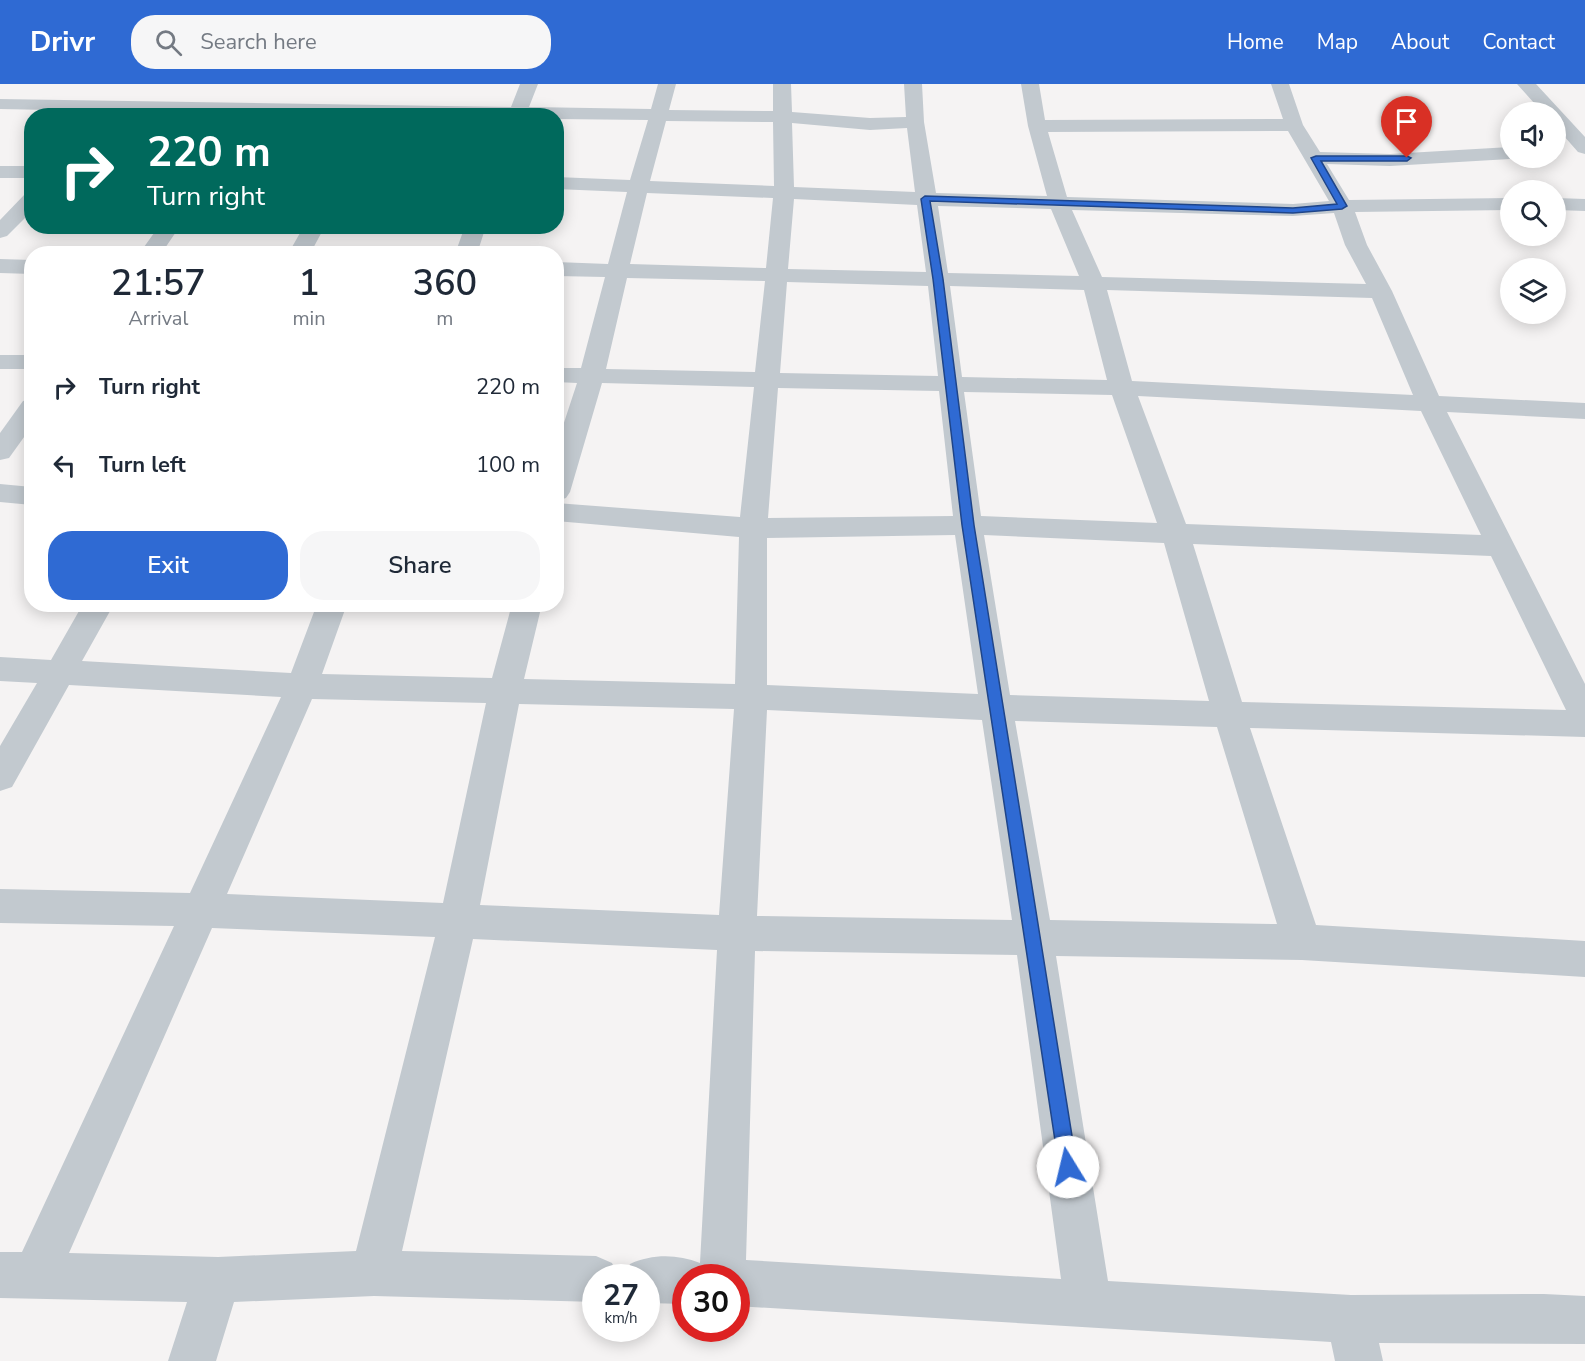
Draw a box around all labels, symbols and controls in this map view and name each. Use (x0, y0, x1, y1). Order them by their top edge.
search box (131, 15, 551, 69)
text: Drivr (30, 23, 95, 61)
icon: search (152, 26, 185, 59)
text: Search here (200, 27, 317, 57)
text: Home (1227, 28, 1284, 56)
text: Map (1317, 28, 1358, 56)
text: About (1391, 28, 1449, 56)
text: Contact (1482, 28, 1555, 56)
pin (1381, 96, 1432, 158)
map controls (1500, 102, 1566, 324)
button: sound (1500, 102, 1566, 168)
icon: arrive (1390, 105, 1423, 138)
text: 220 m (147, 124, 271, 181)
icon: right (48, 132, 126, 210)
text: Turn right (147, 178, 265, 215)
button: search (1500, 180, 1566, 246)
button: layers (1500, 258, 1566, 324)
text: 21:57 (111, 259, 206, 308)
text: 1 (298, 259, 320, 308)
text: 360 (412, 259, 477, 308)
text: Arrival (128, 305, 188, 332)
text: min (293, 305, 326, 332)
text: m (436, 305, 453, 332)
icon: right (48, 371, 81, 404)
text: Turn right (99, 372, 200, 402)
text: 220 m (476, 372, 540, 402)
icon: left (48, 449, 81, 482)
text: Turn left (99, 450, 186, 480)
text: 100 m (476, 450, 540, 480)
button: Exit (48, 531, 288, 600)
button: Share (300, 531, 540, 600)
position arrow (1036, 1135, 1100, 1199)
speed limit sign: 30 (672, 1264, 750, 1342)
text: 27 (603, 1275, 639, 1316)
text: km/h (604, 1308, 638, 1328)

